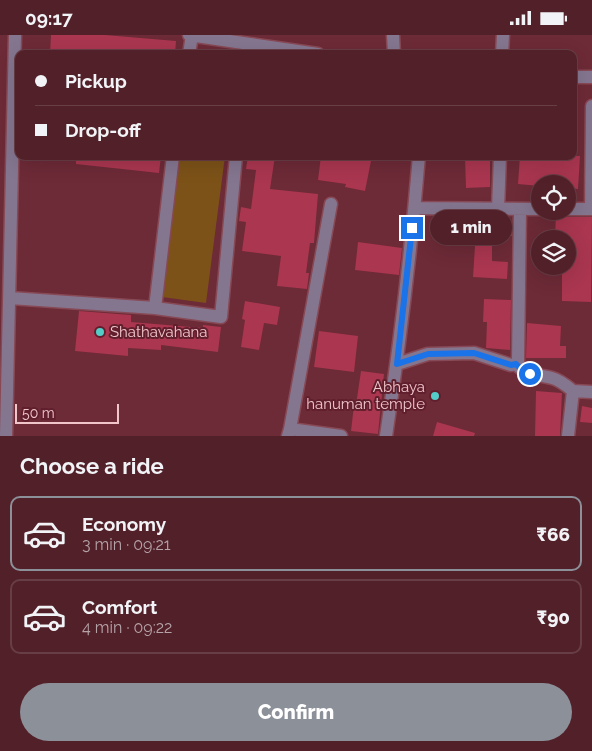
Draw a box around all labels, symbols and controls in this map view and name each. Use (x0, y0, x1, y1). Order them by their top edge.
text: 09:17 (25, 7, 73, 29)
text: Pickup (65, 70, 127, 92)
text: Drop-off (65, 119, 141, 141)
map controls (531, 175, 576, 275)
button: locate (531, 175, 576, 220)
callout: 1 min (430, 211, 512, 245)
route end (401, 217, 423, 239)
text: 1 min (450, 218, 492, 237)
button: layers (531, 230, 576, 275)
place label: Shathavahana (110, 323, 207, 341)
marker: Shathavahana (94, 326, 106, 338)
route start (519, 363, 541, 385)
place label: Abhaya hanuman temple (306, 378, 425, 413)
marker: Abhaya hanuman temple (429, 390, 441, 402)
scale bar (15, 401, 119, 424)
text: 50 m (22, 405, 55, 421)
text: Choose a ride (20, 453, 164, 479)
icon: car (22, 511, 67, 556)
text: Economy (82, 513, 166, 535)
text: ₹66 (536, 523, 570, 545)
text: 3 min · 09:21 (82, 535, 171, 554)
icon: car (22, 594, 67, 639)
text: Comfort (82, 596, 157, 618)
text: ₹90 (537, 606, 570, 628)
text: 4 min · 09:22 (82, 618, 172, 637)
button: Confirm (20, 683, 572, 741)

